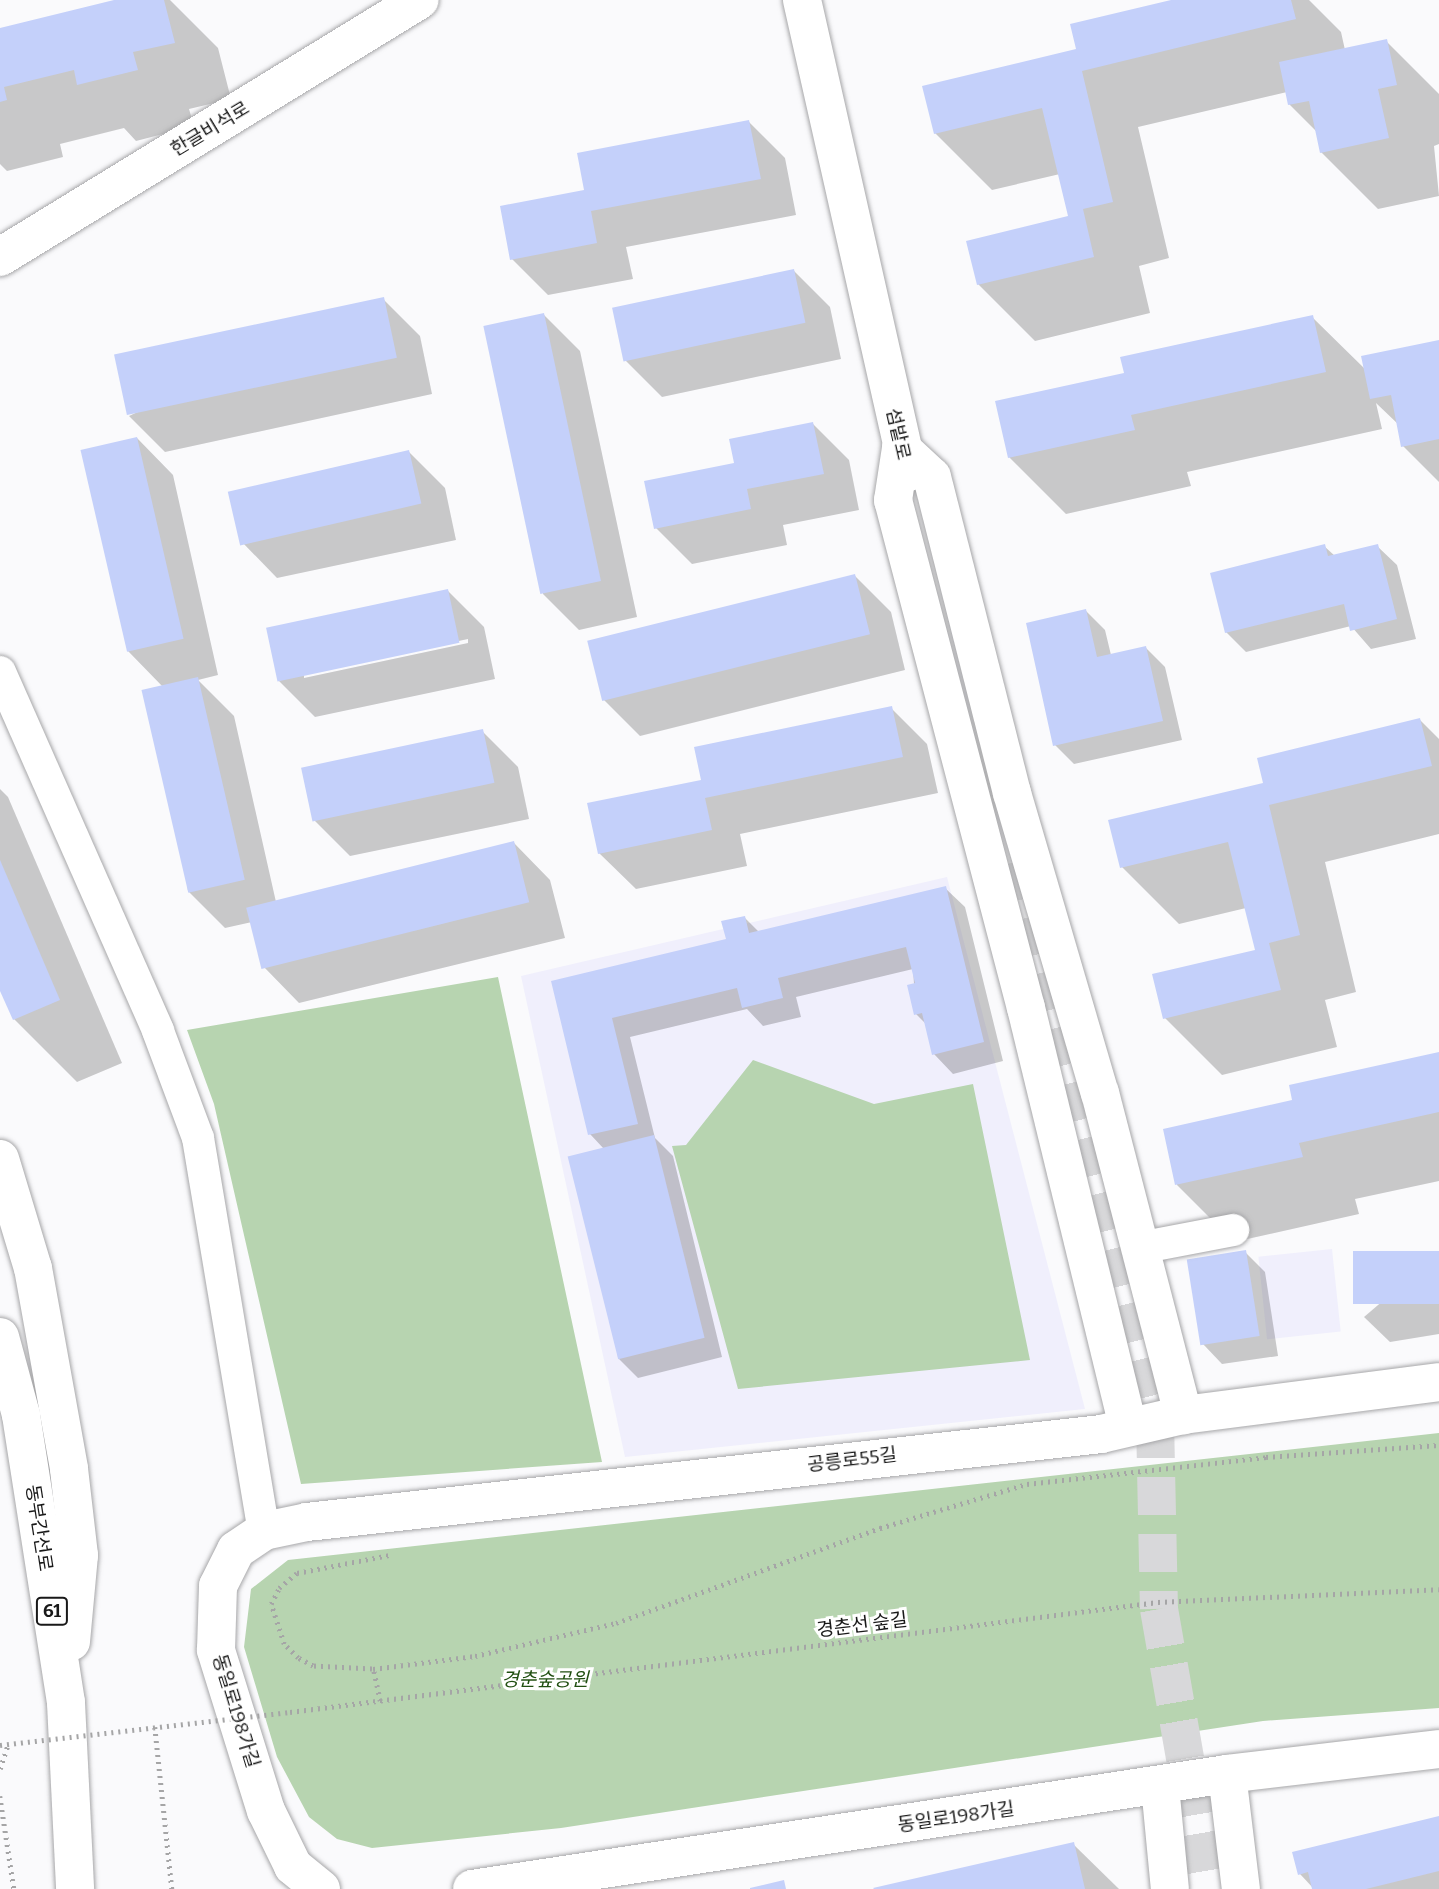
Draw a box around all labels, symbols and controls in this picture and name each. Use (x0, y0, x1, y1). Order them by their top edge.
street label: 한글비석로 (167, 97, 253, 161)
street label: 섬밭로 (881, 406, 915, 462)
street label: 공릉로55길 (806, 1443, 898, 1477)
street label: 동부간선로 (21, 1483, 57, 1573)
road number: 61 (34, 1596, 70, 1626)
street label: 경춘선 숲길 (815, 1608, 909, 1642)
street label: 동일로198가길 (208, 1651, 264, 1771)
park label: 경춘숲공원 (501, 1669, 589, 1691)
street label: 동일로198가길 (896, 1798, 1016, 1836)

